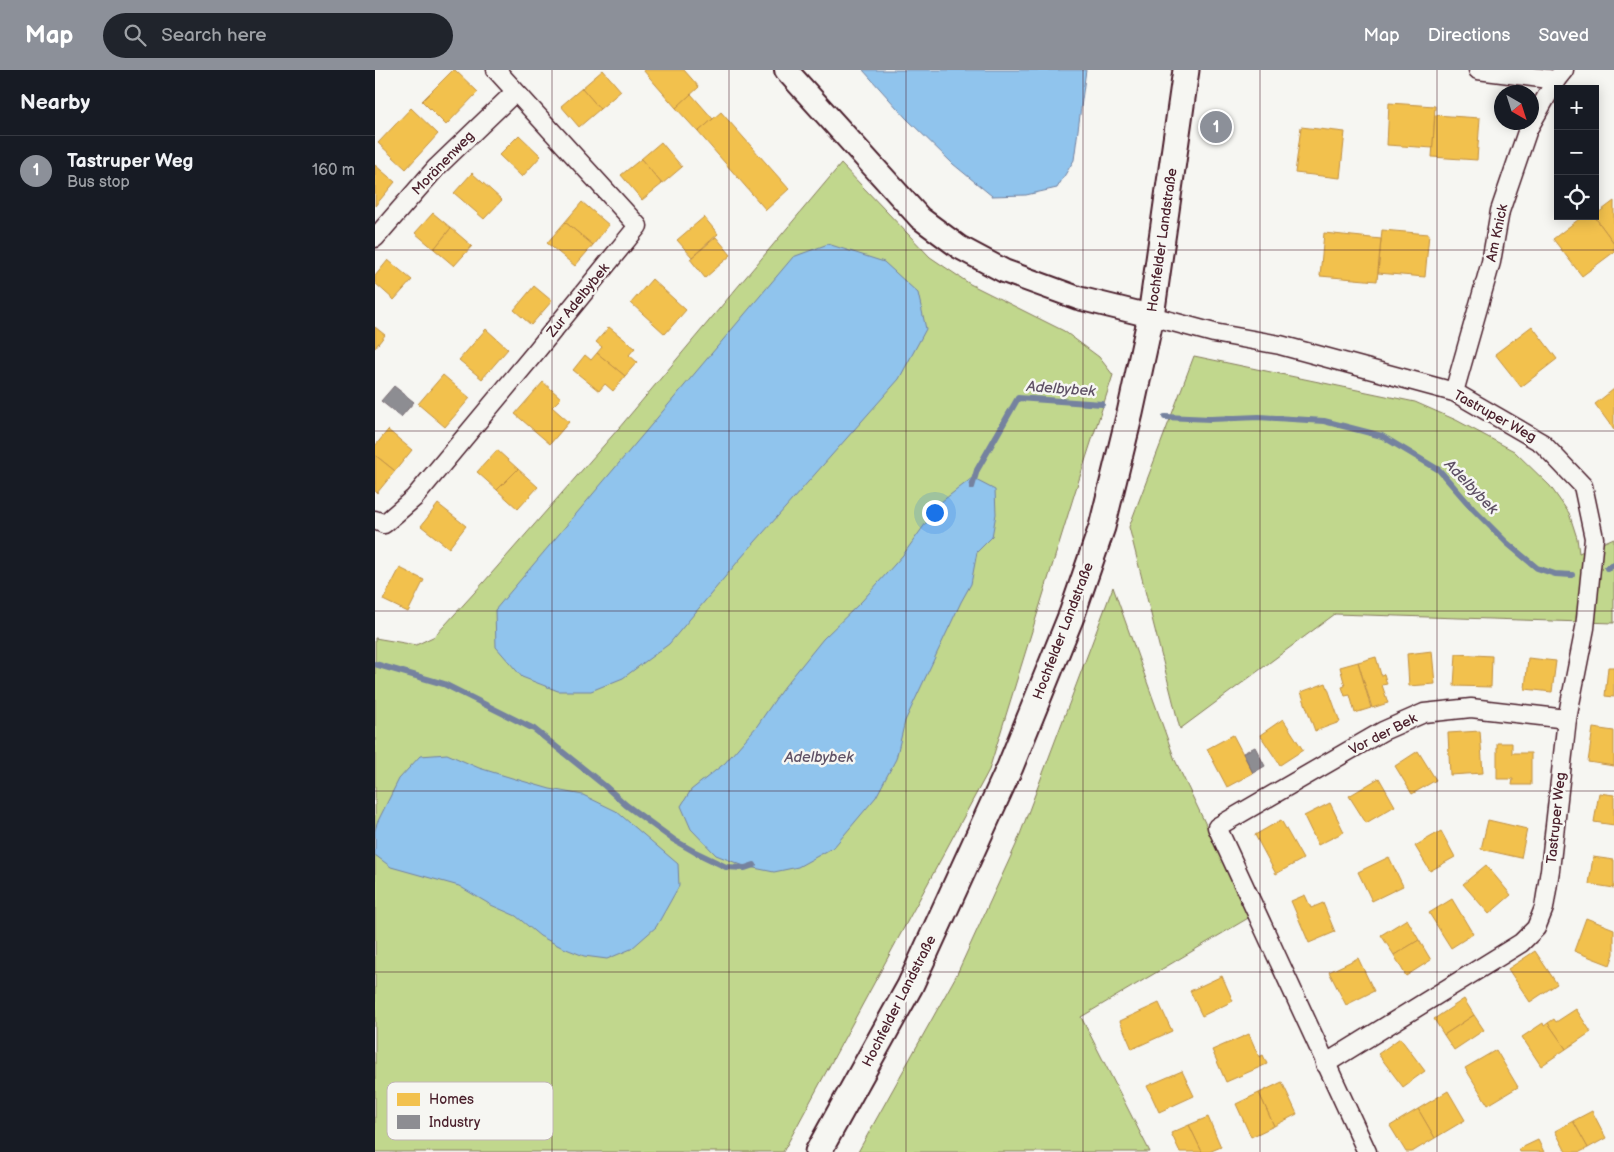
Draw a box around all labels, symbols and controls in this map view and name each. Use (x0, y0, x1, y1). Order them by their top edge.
search box (103, 13, 453, 58)
text: Map (25, 21, 73, 50)
icon: search (121, 21, 149, 49)
text: Search here (161, 24, 267, 47)
text: Map (1364, 25, 1400, 46)
text: Directions (1428, 25, 1510, 46)
text: Saved (1538, 25, 1589, 46)
north arrow (1494, 85, 1539, 130)
map controls (1554, 85, 1599, 220)
button: + (1554, 85, 1599, 130)
text: Nearby (20, 90, 90, 115)
pin: 1 (1200, 108, 1232, 146)
street label: Moränenweg (408, 127, 478, 199)
button: − (1554, 130, 1599, 175)
text: Tastruper Weg (67, 150, 193, 173)
text: 1 (33, 161, 39, 180)
text: 160 m (312, 161, 355, 180)
street label: Hochfelder Landstraße (1143, 167, 1181, 313)
text: Bus stop (67, 173, 130, 192)
button: locate (1554, 175, 1599, 220)
street label: Am Knick (1483, 203, 1511, 263)
street label: Zur Adelbybek (543, 260, 613, 341)
water label: Adelbybek (1025, 377, 1097, 401)
street label: Tastruper Weg (1451, 386, 1539, 446)
water label: Adelbybek (1439, 455, 1502, 519)
your location (922, 500, 948, 526)
street label: Hochfelder Landstraße (1029, 560, 1097, 702)
street label: Vor der Bek (1346, 710, 1420, 758)
water label: Adelbybek (783, 748, 854, 767)
street label: Tastruper Weg (1543, 771, 1569, 865)
street label: Hochfelder Landstraße (858, 932, 940, 1070)
legend (387, 1082, 553, 1140)
text: Homes (429, 1091, 474, 1108)
text: Industry (429, 1114, 481, 1131)

